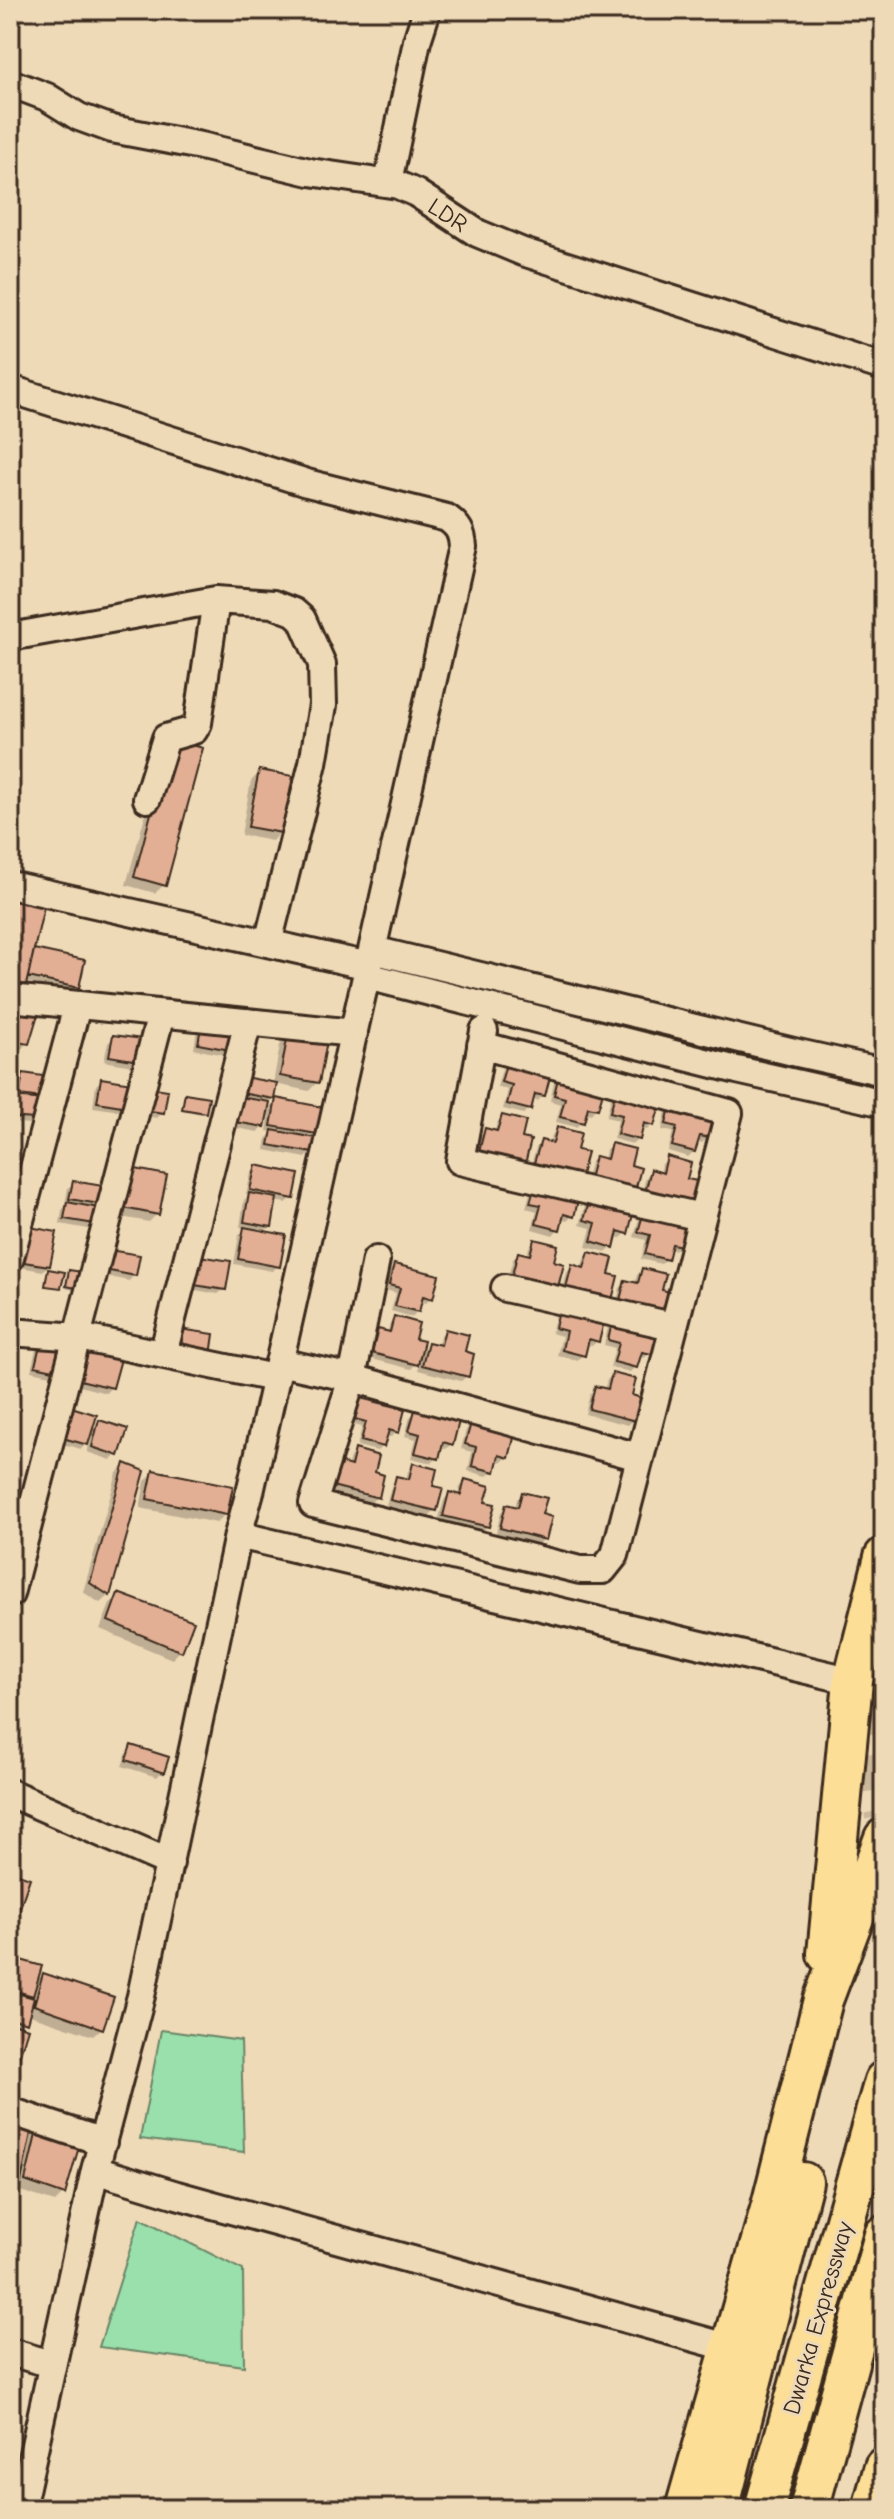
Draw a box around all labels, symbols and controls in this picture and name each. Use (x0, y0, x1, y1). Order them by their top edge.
street label: LDR (423, 192, 473, 238)
street label: Dwarka Expressway (777, 2218, 859, 2418)

